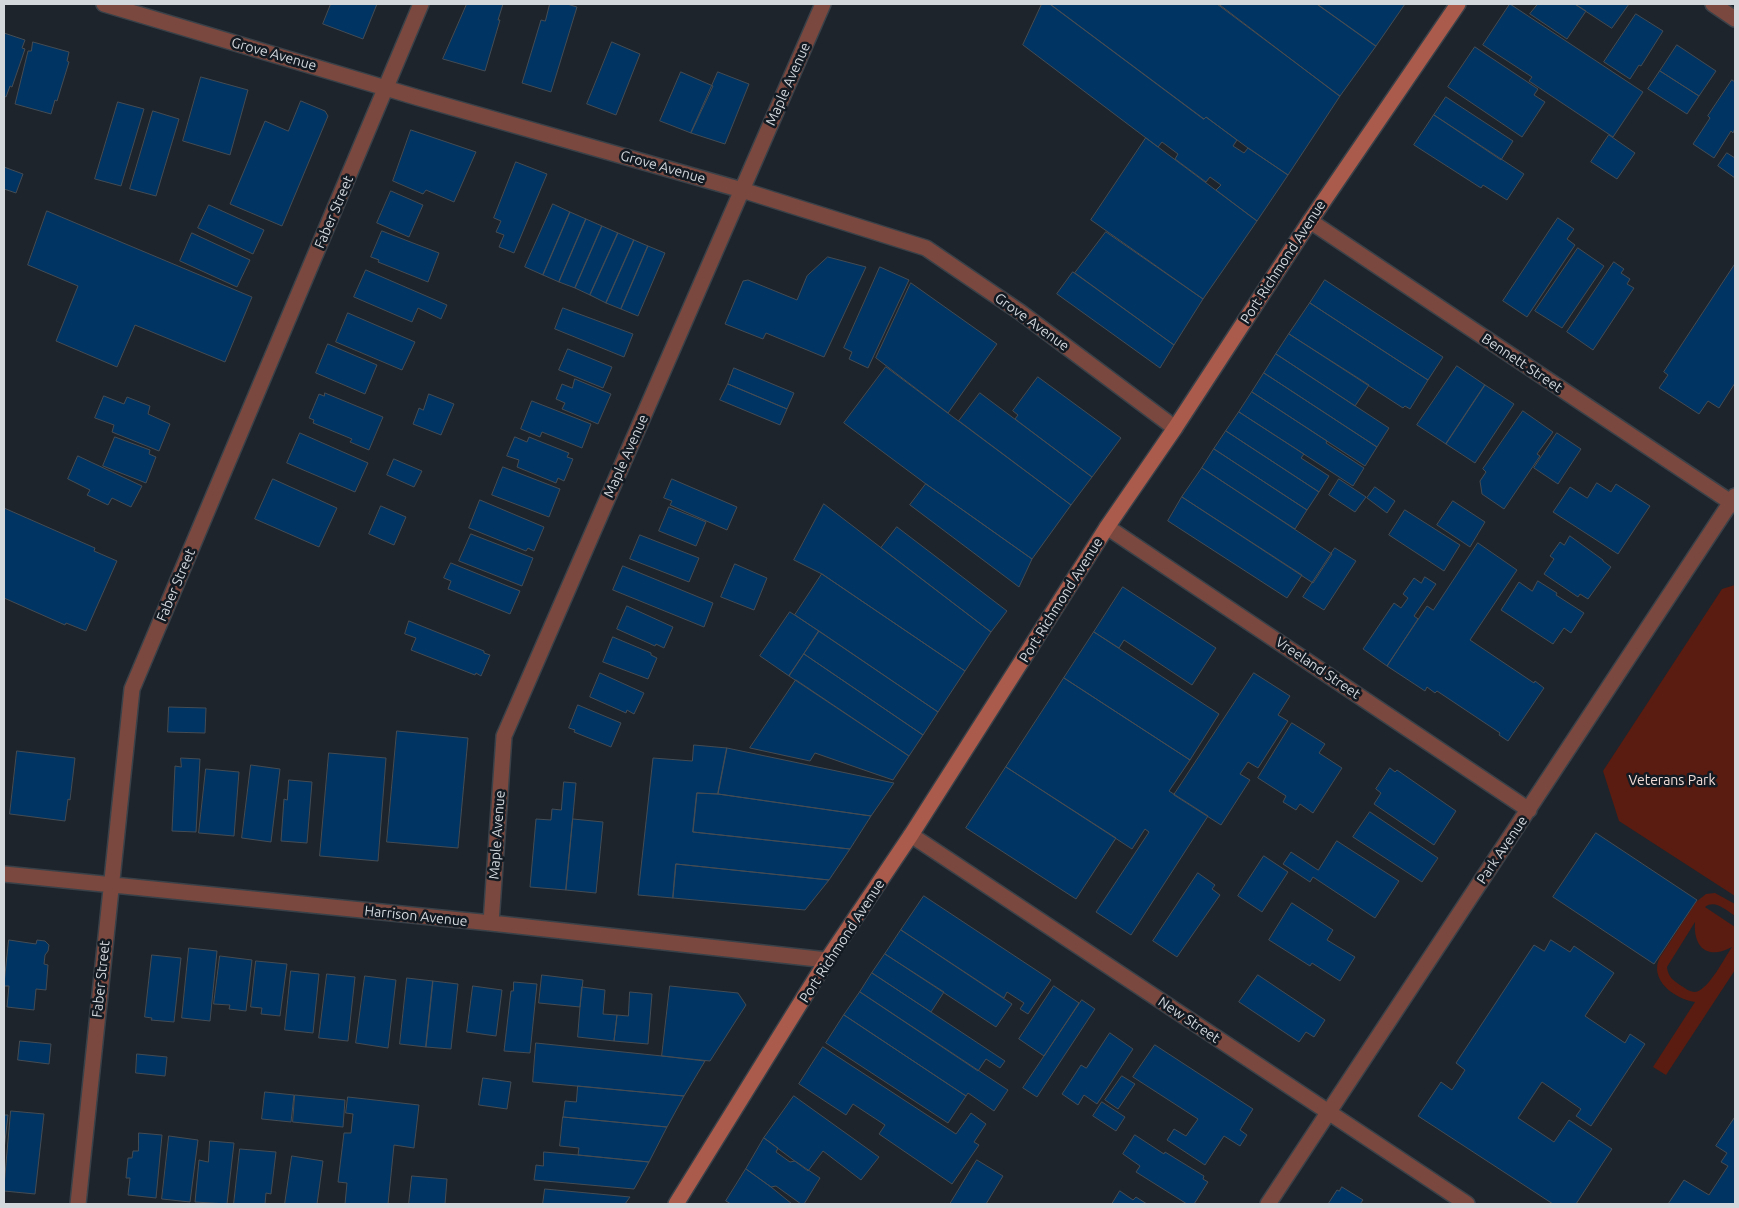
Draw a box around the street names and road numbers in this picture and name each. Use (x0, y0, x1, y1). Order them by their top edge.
street label: Grove Avenue (230, 34, 318, 74)
street label: Maple Avenue (762, 40, 814, 128)
street label: Grove Avenue (619, 147, 707, 187)
street label: Faber Street (311, 173, 357, 251)
street label: Port Richmond Avenue (1237, 197, 1329, 327)
street label: Grove Avenue (992, 289, 1072, 355)
street label: Bennett Street (1478, 330, 1566, 396)
street label: Maple Avenue (600, 412, 652, 500)
street label: Port Richmond Avenue (1016, 535, 1106, 665)
street label: Faber Street (153, 546, 199, 624)
street label: Vreeland Street (1272, 633, 1364, 703)
street label: Maple Avenue (486, 790, 508, 880)
street label: Park Avenue (1473, 813, 1531, 887)
street label: Port Richmond Avenue (796, 876, 888, 1006)
street label: Harrison Avenue (364, 902, 468, 930)
street label: Faber Street (89, 940, 113, 1018)
street label: New Street (1155, 993, 1223, 1047)

